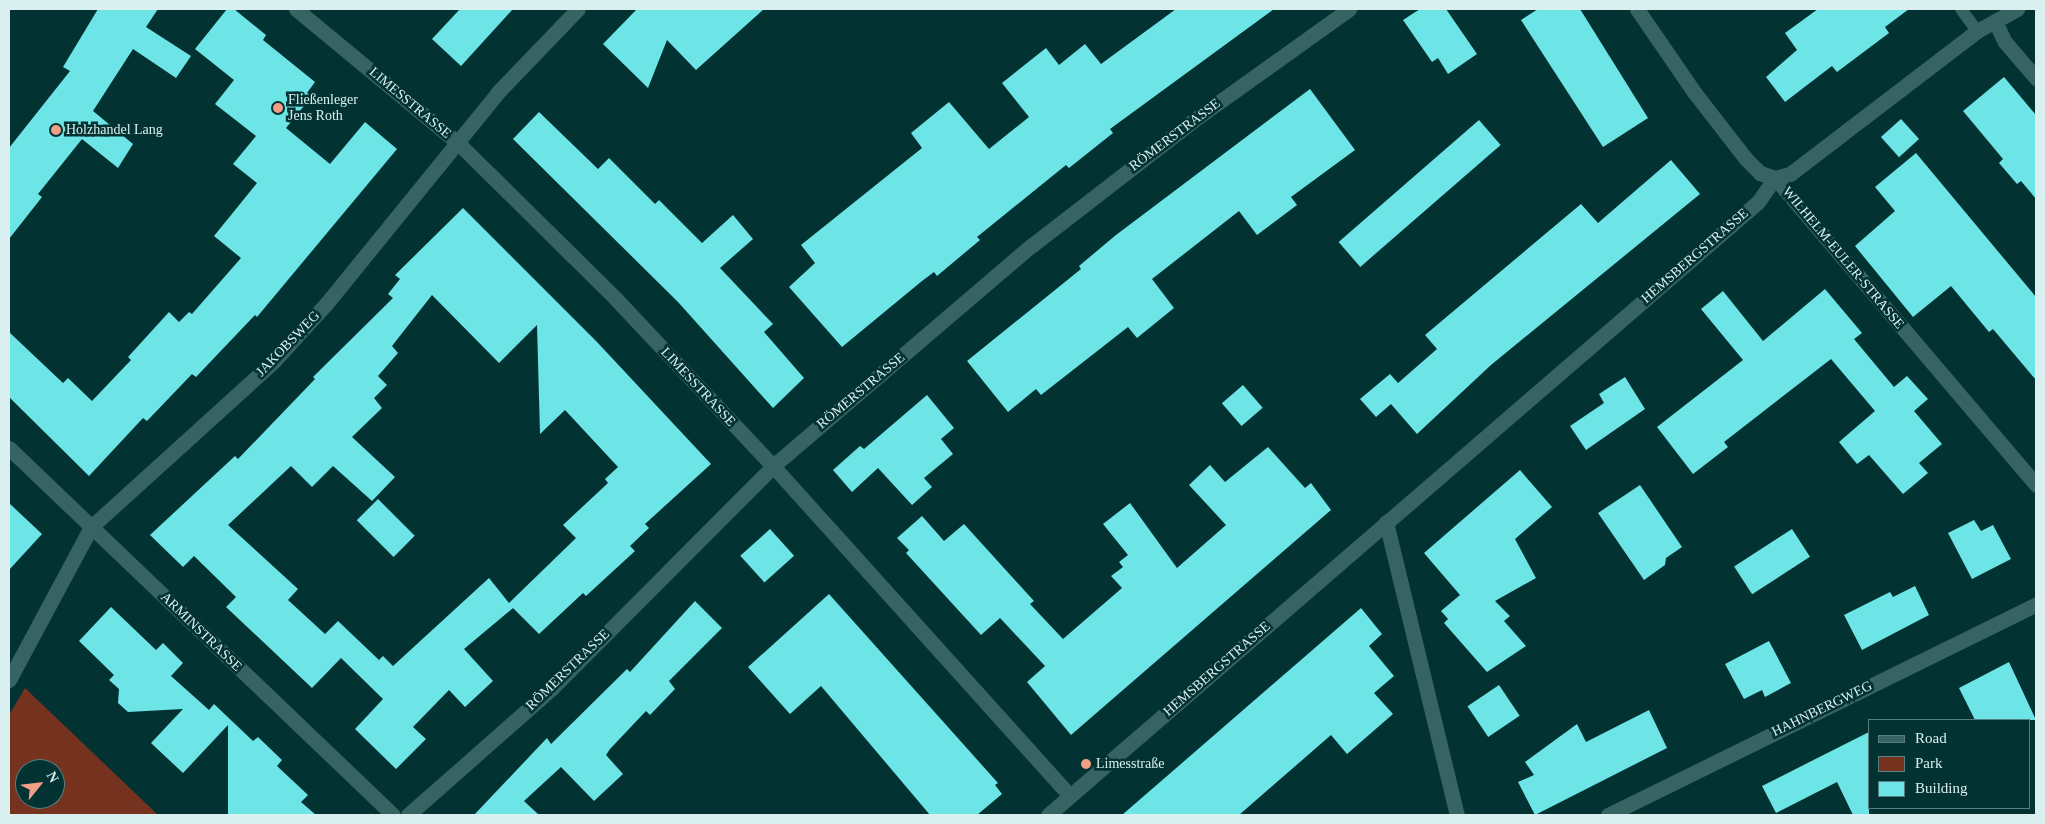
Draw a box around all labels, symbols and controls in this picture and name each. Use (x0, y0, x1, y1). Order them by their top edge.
street label: LIMESSTRASSE (366, 64, 454, 142)
place label: Fließenleger Jens Roth (288, 92, 358, 124)
street label: RÖMERSTRASSE (1126, 95, 1224, 175)
marker: Fließenleger Jens Roth (272, 102, 284, 114)
place label: Holzhandel Lang (66, 122, 163, 138)
marker: Holzhandel Lang (50, 124, 62, 136)
street label: WILHELM-EULER-STRASSE (1779, 183, 1907, 333)
street label: HEMSBERGSTRASSE (1638, 205, 1752, 307)
street label: JAKOBSWEG (253, 308, 323, 380)
street label: LIMESSTRASSE (657, 344, 739, 430)
street label: RÖMERSTRASSE (814, 349, 908, 433)
street label: ARMINSTRASSE (157, 589, 245, 675)
street label: HEMSBERGSTRASSE (1160, 618, 1274, 720)
street label: RÖMERSTRASSE (523, 626, 613, 714)
street label: HAHNBERGWEG (1769, 677, 1875, 741)
legend (1868, 719, 2030, 809)
text: Road (1915, 730, 1947, 746)
text: Park (1915, 755, 1943, 771)
place label: Limesstraße (1096, 756, 1164, 772)
marker: Limesstraße (1080, 758, 1092, 770)
north arrow (15, 759, 65, 809)
text: N (44, 769, 62, 785)
text: Building (1915, 780, 1968, 796)

